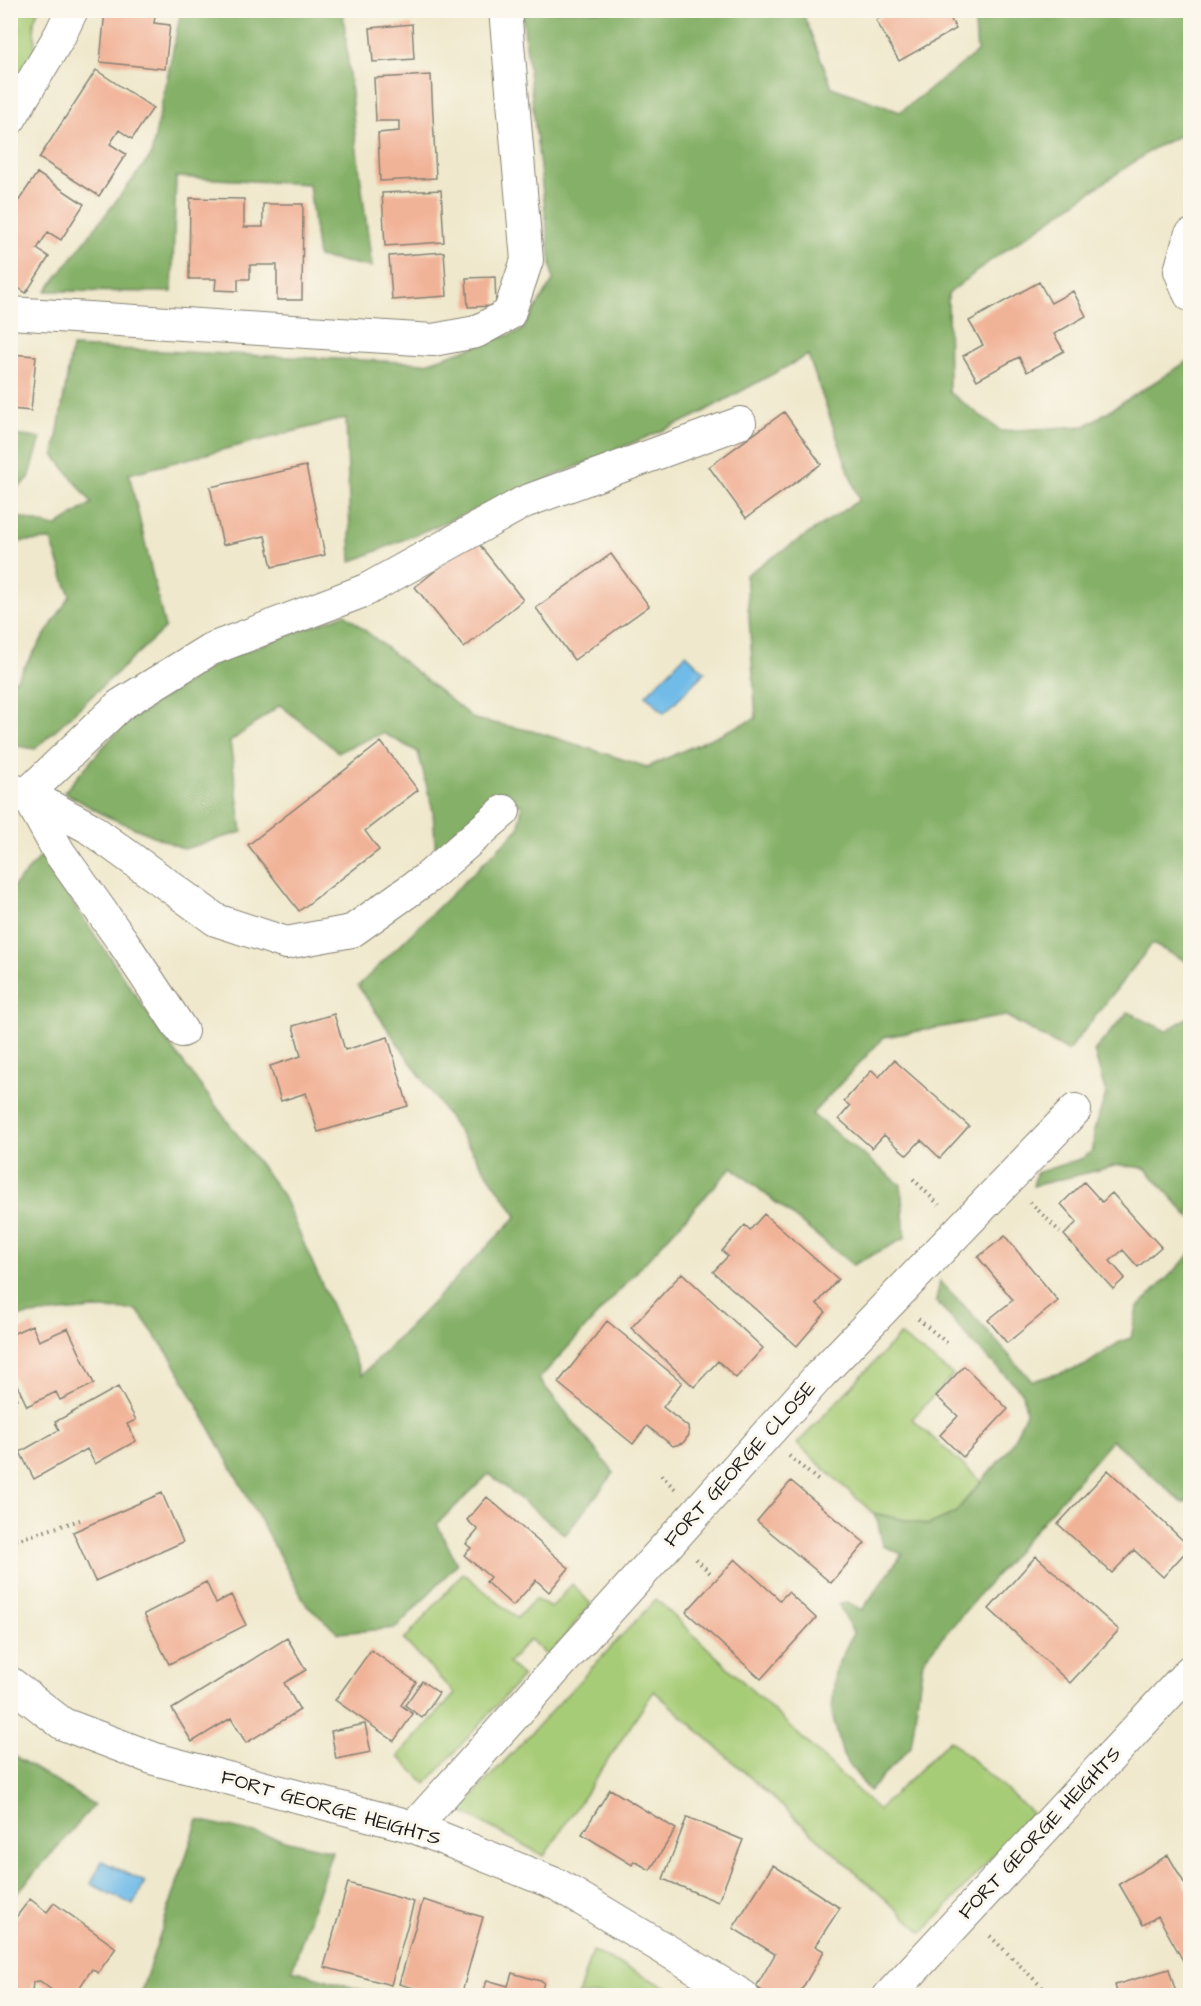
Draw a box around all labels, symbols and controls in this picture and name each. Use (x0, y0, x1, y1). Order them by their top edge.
street label: FORT GEORGE CLOSE (658, 1375, 822, 1553)
street label: FORT GEORGE HEIGHTS (952, 1740, 1128, 1926)
street label: FORT GEORGE HEIGHTS (218, 1763, 444, 1853)

